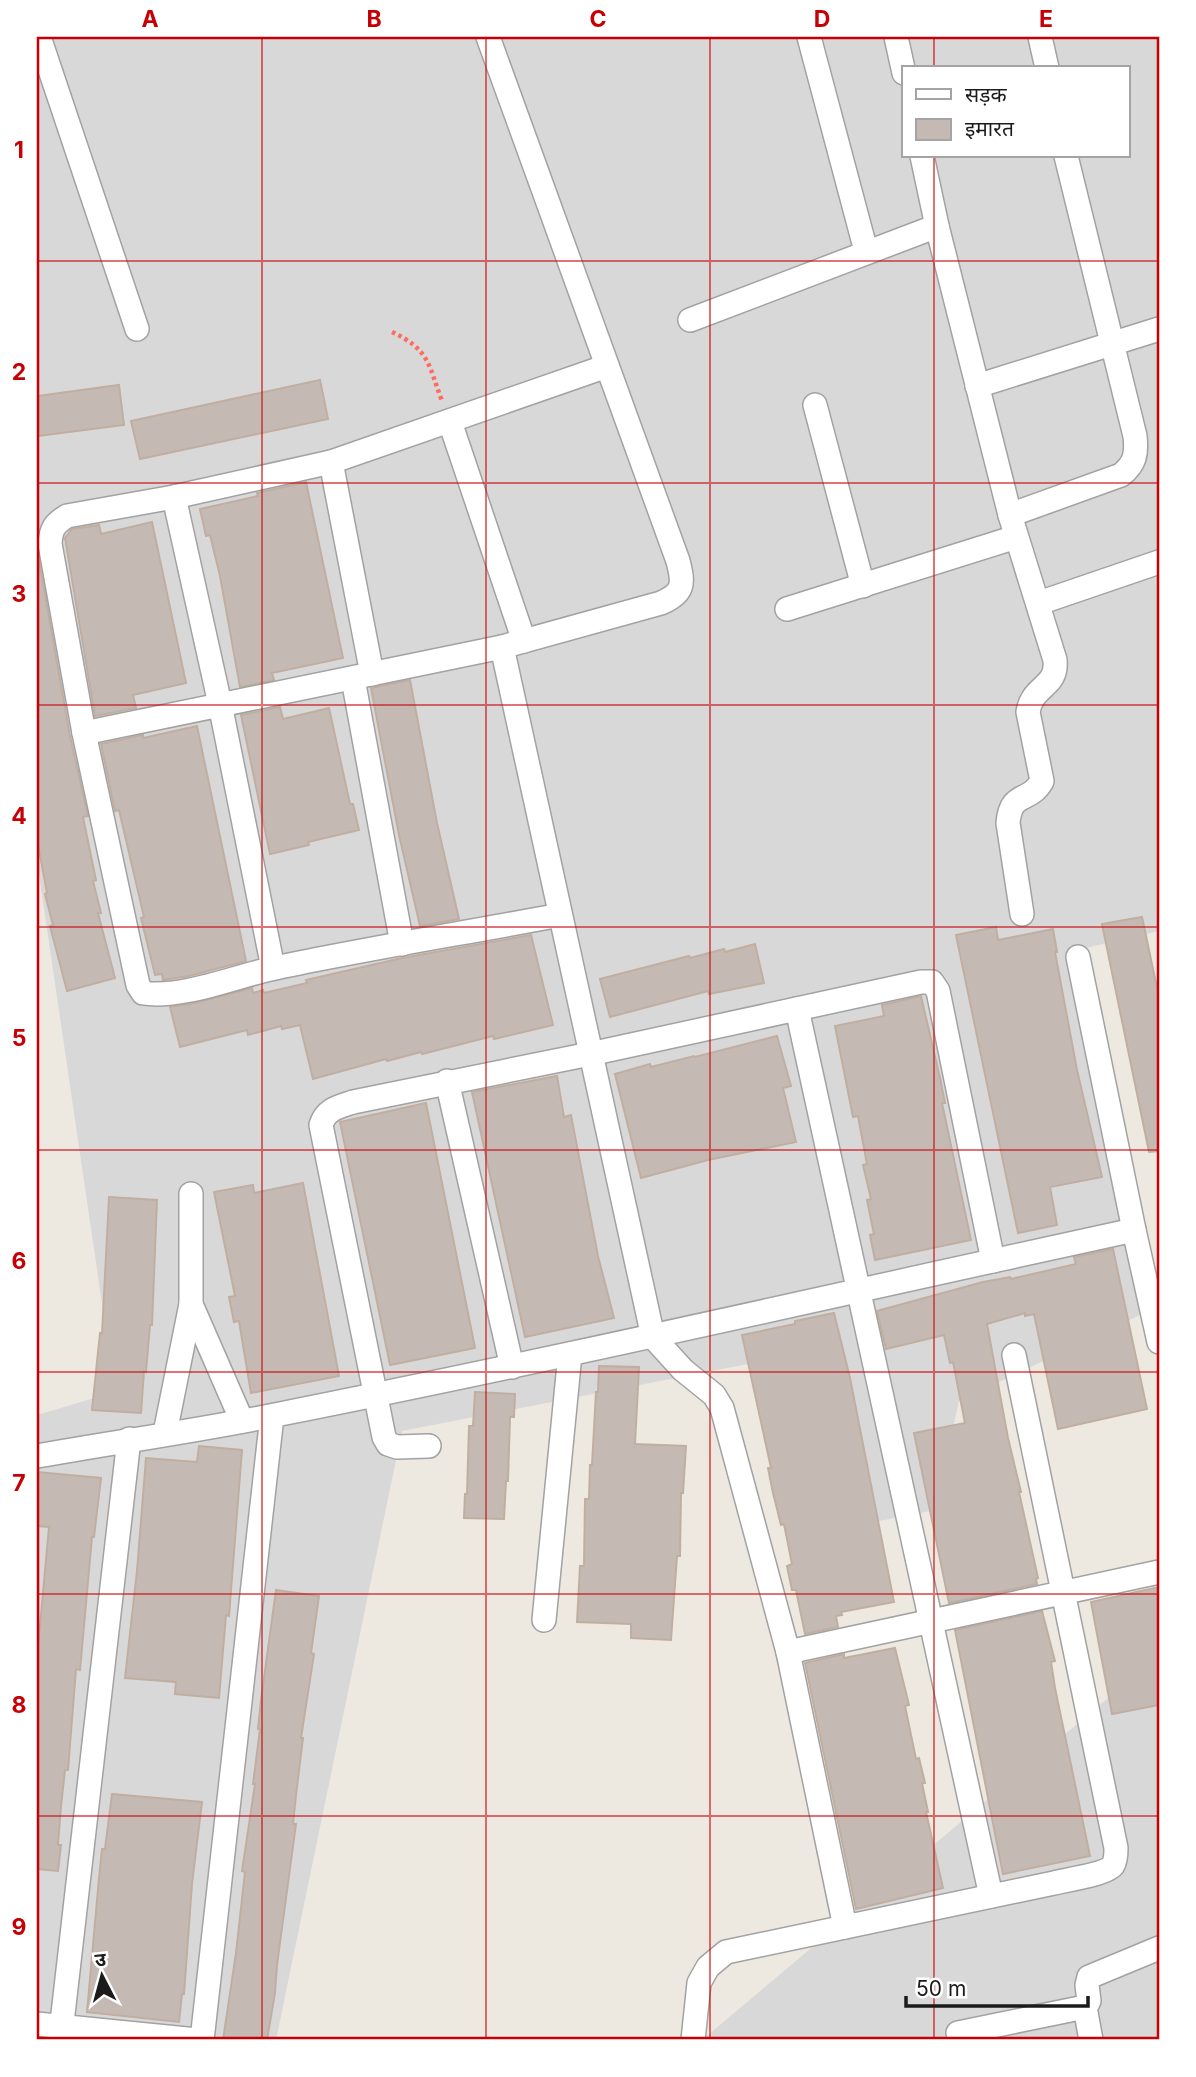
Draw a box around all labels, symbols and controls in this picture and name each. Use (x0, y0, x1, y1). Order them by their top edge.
text: A (141, 5, 159, 33)
text: B (366, 5, 382, 33)
text: C (589, 5, 607, 33)
text: D (814, 5, 830, 33)
text: E (1039, 5, 1053, 33)
legend (902, 66, 1130, 158)
text: सड़क (965, 82, 1007, 107)
text: इमारत (965, 116, 1015, 141)
text: 1 (14, 136, 24, 164)
text: 2 (12, 358, 26, 386)
text: 3 (12, 580, 26, 608)
text: 4 (11, 802, 27, 830)
text: 5 (12, 1024, 26, 1052)
text: 6 (12, 1247, 26, 1275)
text: 7 (12, 1469, 26, 1497)
text: 8 (12, 1691, 26, 1719)
text: 9 (12, 1913, 26, 1941)
north arrow (66, 1940, 136, 2010)
text: उ (94, 1947, 108, 1972)
scale bar (906, 1965, 1088, 2009)
text: 50 m (916, 1976, 966, 2001)

